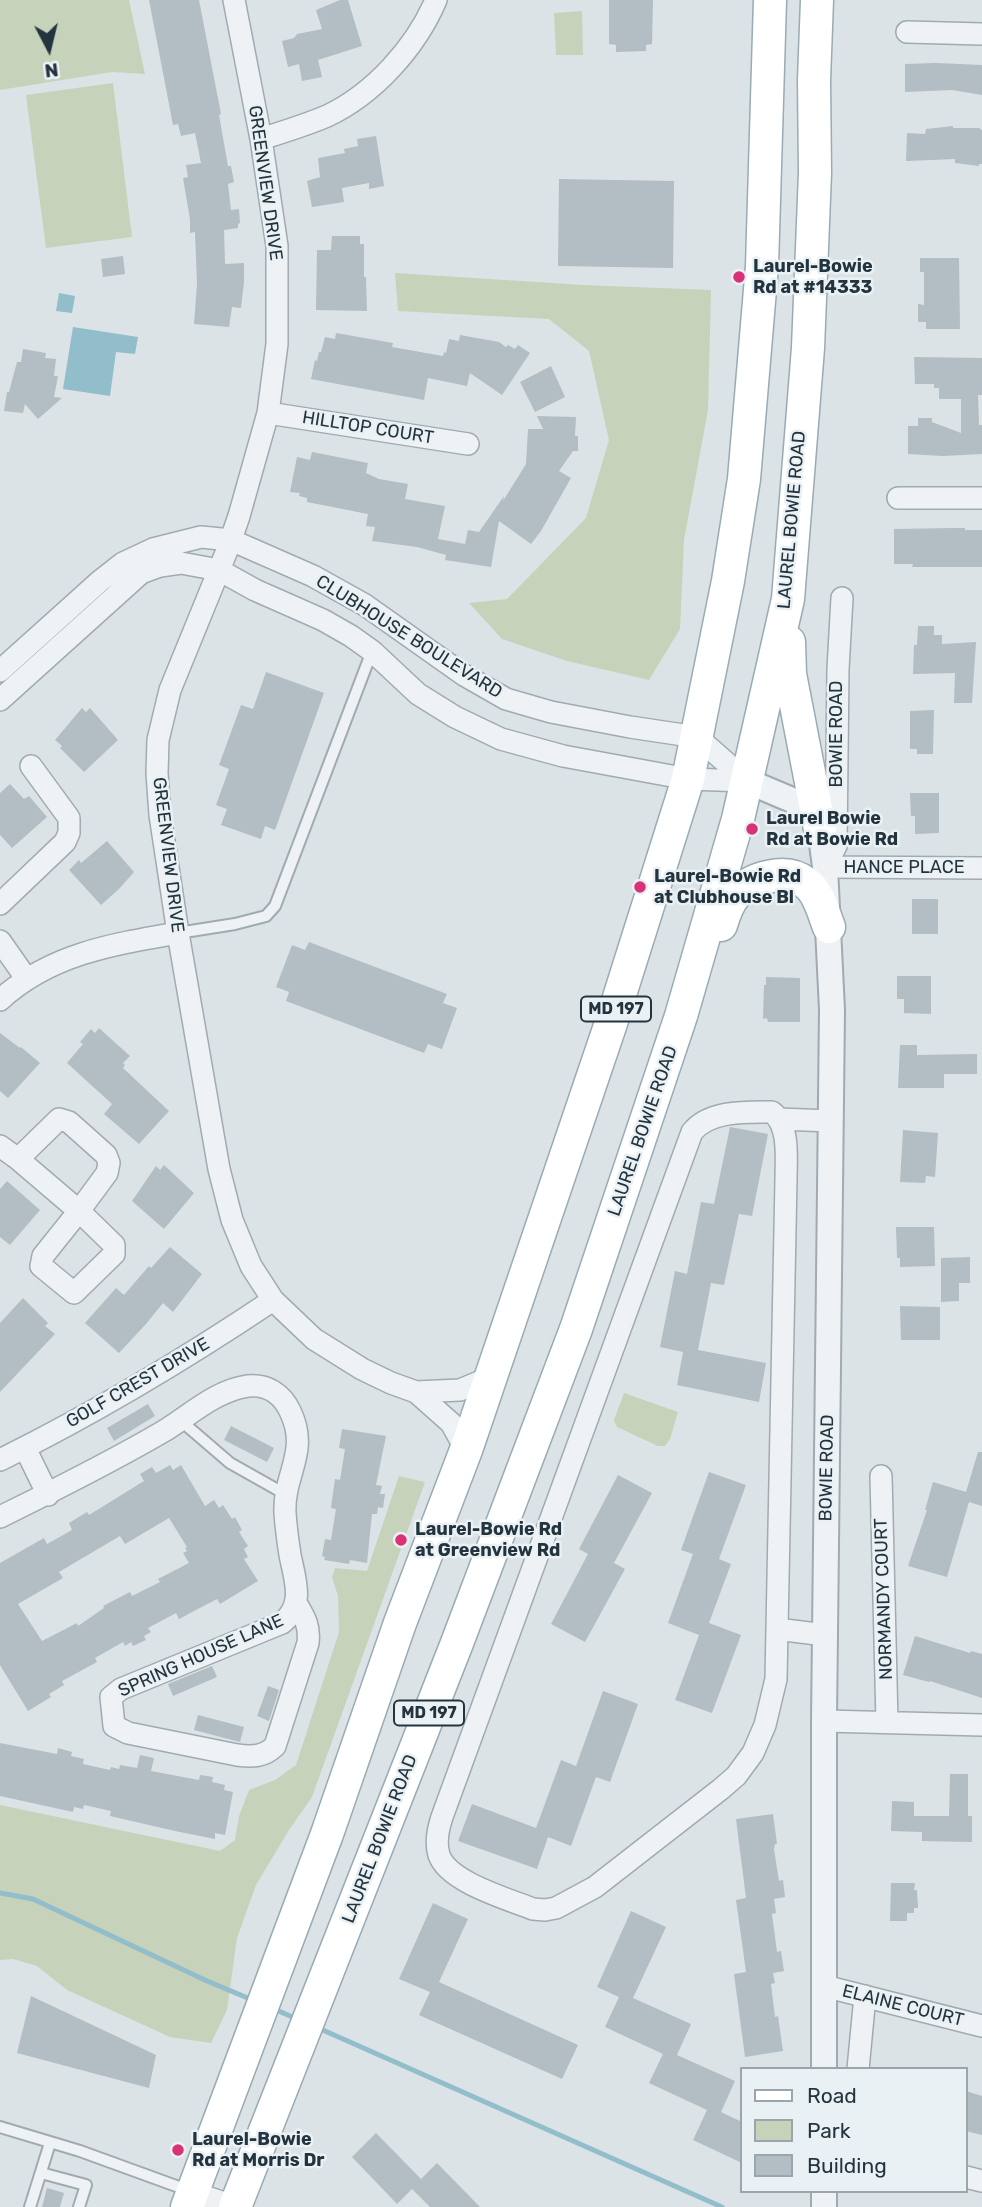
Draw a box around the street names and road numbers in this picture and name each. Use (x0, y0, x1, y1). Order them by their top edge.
street label: GREENVIEW DRIVE (243, 104, 287, 262)
street label: HILLTOP COURT (301, 407, 435, 449)
street label: LAUREL BOWIE ROAD (773, 430, 811, 610)
street label: CLUBHOUSE BOULEVARD (312, 571, 506, 703)
street label: BOWIE ROAD (826, 681, 848, 787)
street label: GREENVIEW DRIVE (148, 776, 188, 934)
street label: HANCE PLACE (843, 857, 965, 879)
road number: MD 197 (581, 996, 651, 1021)
street label: LAUREL BOWIE ROAD (604, 1043, 682, 1219)
street label: GOLF CREST DRIVE (63, 1333, 213, 1433)
street label: BOWIE ROAD (815, 1414, 839, 1522)
street label: NORMANDY COURT (870, 1518, 898, 1680)
street label: SPRING HOUSE LANE (115, 1610, 287, 1702)
road number: MD 197 (394, 1700, 464, 1726)
street label: LAUREL BOWIE ROAD (338, 1752, 422, 1926)
street label: ELAINE COURT (840, 1980, 966, 2032)

